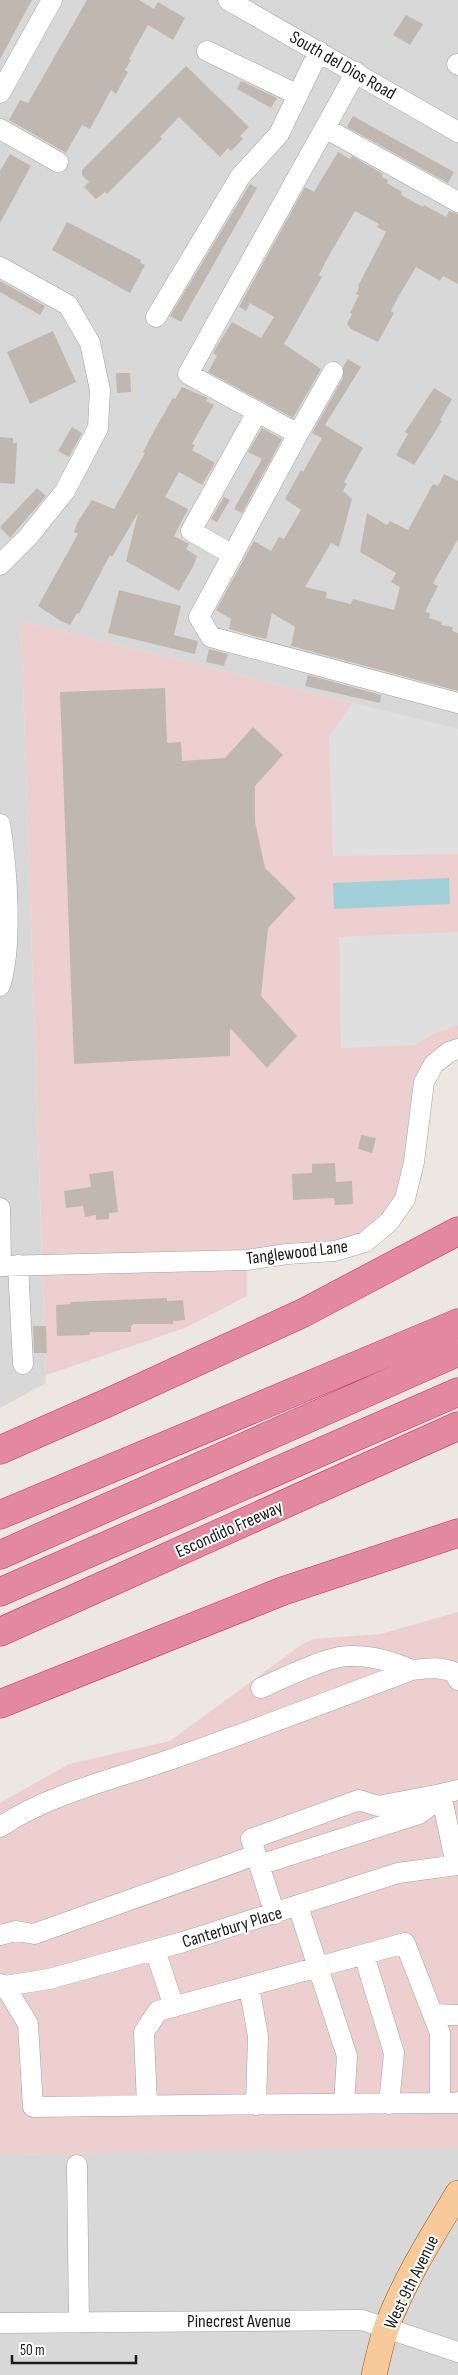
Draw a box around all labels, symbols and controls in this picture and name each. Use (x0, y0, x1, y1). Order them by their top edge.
street label: South del Dios Road (286, 27, 399, 104)
street label: Tanglewood Lane (245, 1236, 349, 1269)
street label: Escondido Freeway (173, 1497, 286, 1562)
street label: Canterbury Place (180, 1902, 285, 1953)
street label: West 9th Avenue (380, 2232, 443, 2332)
street label: Pinecrest Avenue (187, 2311, 291, 2332)
scale bar (12, 2332, 136, 2364)
text: 50 m (20, 2341, 45, 2360)

